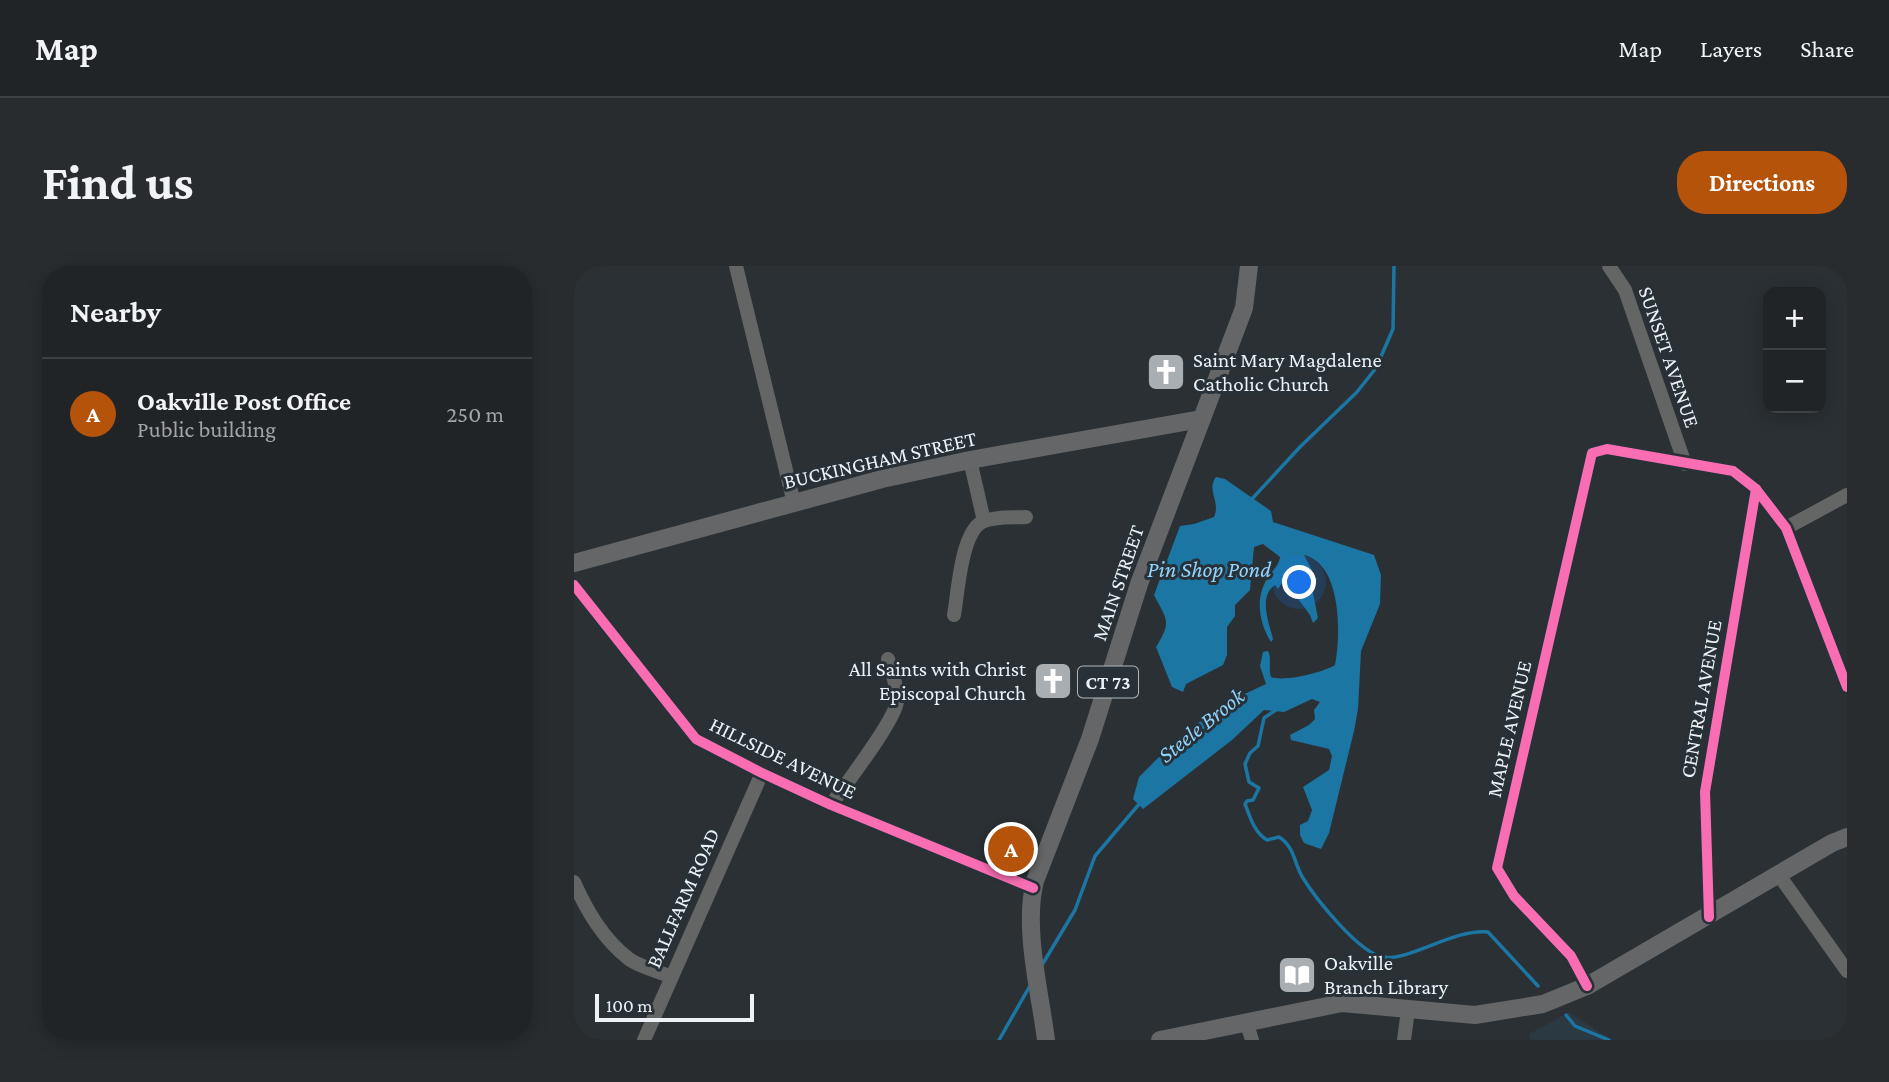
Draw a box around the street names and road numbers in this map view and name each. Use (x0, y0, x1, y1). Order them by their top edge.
street label: SUNSET AVENUE (1634, 283, 1704, 431)
street label: BUCKINGHAM STREET (781, 426, 979, 494)
street label: MAIN STREET (1087, 522, 1149, 644)
street label: CENTRAL AVENUE (1675, 618, 1727, 780)
street label: MAPLE AVENUE (1482, 658, 1536, 800)
road number: CT 73 (1078, 666, 1138, 698)
street label: HILLSIDE AVENUE (706, 712, 860, 804)
street label: BALLFARM ROAD (641, 824, 725, 972)

